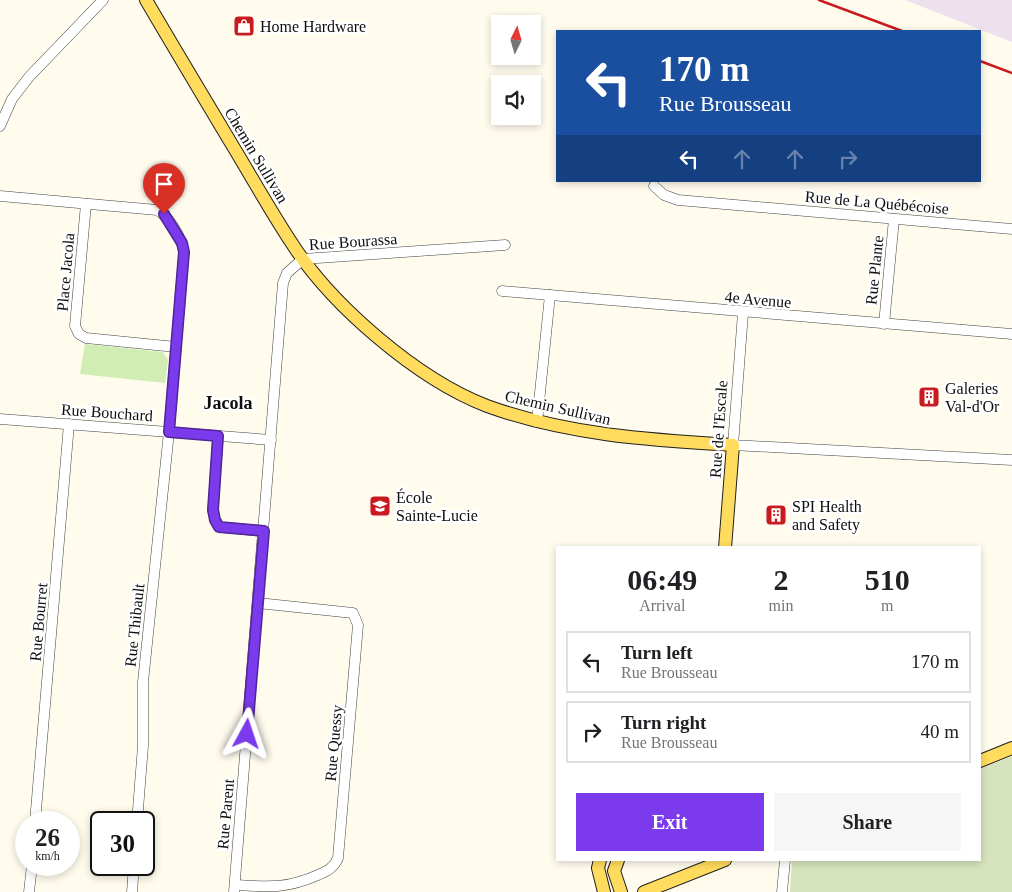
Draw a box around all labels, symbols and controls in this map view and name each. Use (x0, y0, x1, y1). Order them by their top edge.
shop icon: Home Hardware (232, 14, 256, 38)
north arrow (491, 15, 541, 65)
map controls (491, 15, 541, 125)
place label: Home Hardware (260, 18, 366, 35)
icon: left (576, 50, 641, 115)
text: 170 m (659, 50, 749, 89)
button: sound (491, 75, 541, 125)
text: Rue Brousseau (659, 91, 792, 116)
street label: Chemin Sullivan (221, 105, 292, 206)
icon: left (675, 145, 703, 173)
icon: ahead (728, 145, 756, 173)
icon: ahead (781, 145, 809, 173)
icon: right (834, 145, 862, 173)
pin (143, 163, 185, 214)
icon: arrive (150, 170, 178, 198)
street label: Rue de La Québécoise (804, 188, 950, 217)
street label: Rue Bourassa (308, 230, 398, 253)
street label: Place Jacola (54, 232, 77, 312)
street label: Rue Plante (862, 234, 887, 306)
street label: 4e Avenue (724, 288, 792, 311)
street label: Rue de l'Escale (707, 380, 730, 478)
place label: Galeries Val-d'Or (945, 380, 1000, 415)
building icon: Galeries Val-d'Or (917, 385, 941, 409)
street label: Chemin Sullivan (503, 387, 612, 428)
district label: Jacola (204, 393, 253, 413)
street label: Rue Bouchard (60, 401, 153, 424)
place label: École Sainte-Lucie (396, 488, 478, 524)
school or university icon: École Sainte-Lucie (368, 494, 392, 518)
place label: SPI Health and Safety (792, 498, 862, 534)
building icon: SPI Health and Safety (764, 503, 788, 527)
text: 06:49 (627, 563, 697, 596)
text: 2 (773, 563, 788, 596)
text: 510 (865, 563, 910, 596)
street label: Rue Bourret (27, 582, 50, 662)
street label: Rue Thibault (122, 582, 147, 668)
text: Arrival (639, 597, 685, 614)
text: min (769, 597, 793, 614)
text: m (881, 597, 893, 614)
text: Turn left (621, 642, 693, 663)
icon: left (578, 648, 606, 676)
text: 170 m (911, 651, 959, 672)
text: Rue Brousseau (621, 664, 717, 681)
street label: Rue Quessy (322, 704, 346, 782)
position arrow (220, 707, 272, 759)
text: Turn right (621, 712, 706, 733)
icon: right (578, 718, 606, 746)
text: 40 m (920, 721, 959, 742)
text: Rue Brousseau (621, 734, 717, 751)
street label: Rue Parent (214, 778, 237, 850)
button: Exit (576, 793, 764, 851)
button: Share (774, 793, 961, 851)
speed limit sign: 30 (90, 811, 155, 876)
text: 26 (35, 824, 60, 851)
text: km/h (35, 849, 60, 863)

